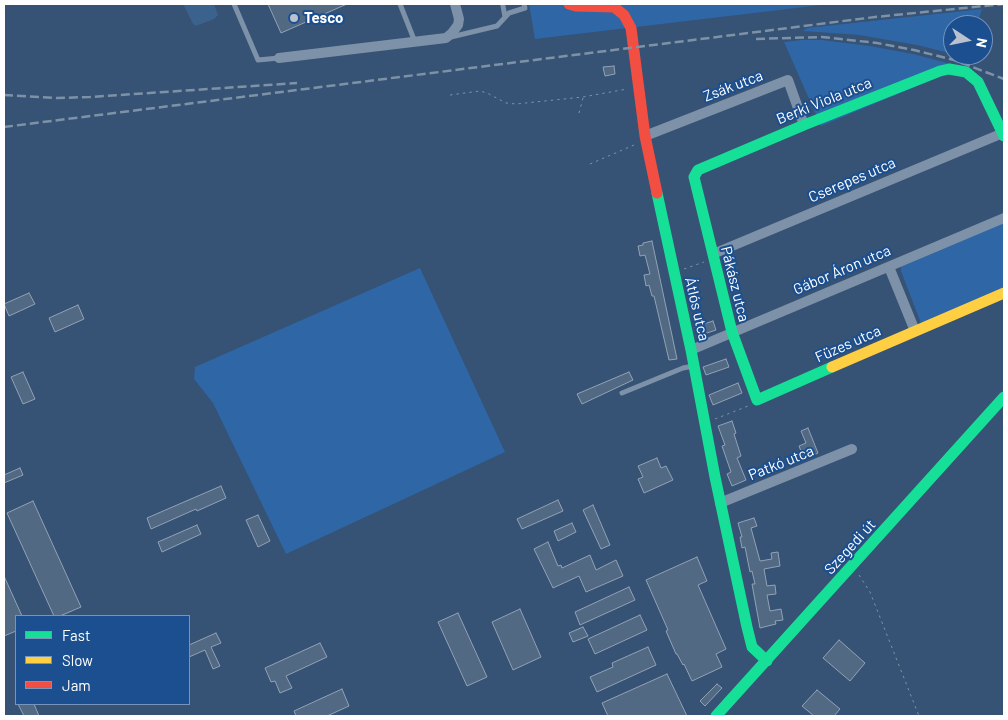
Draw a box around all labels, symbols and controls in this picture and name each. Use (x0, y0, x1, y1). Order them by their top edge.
place label: Tesco (304, 9, 343, 27)
marker: Tesco (288, 12, 300, 24)
north arrow (943, 15, 993, 65)
text: N (973, 37, 991, 49)
street label: Zsák utca (701, 66, 765, 106)
street label: Berki Viola utca (774, 74, 874, 128)
street label: Cserepes utca (806, 154, 898, 206)
street label: Gábor Áron utca (791, 241, 893, 299)
street label: Pákász utca (717, 244, 753, 324)
street label: Átlós utca (681, 275, 713, 343)
street label: Füzes utca (812, 322, 884, 366)
street label: Patkó utca (746, 442, 816, 484)
street label: Szegedi út (821, 516, 879, 578)
legend (15, 615, 190, 705)
text: Fast (62, 626, 90, 644)
text: Slow (62, 651, 93, 669)
text: Jam (62, 676, 91, 694)

